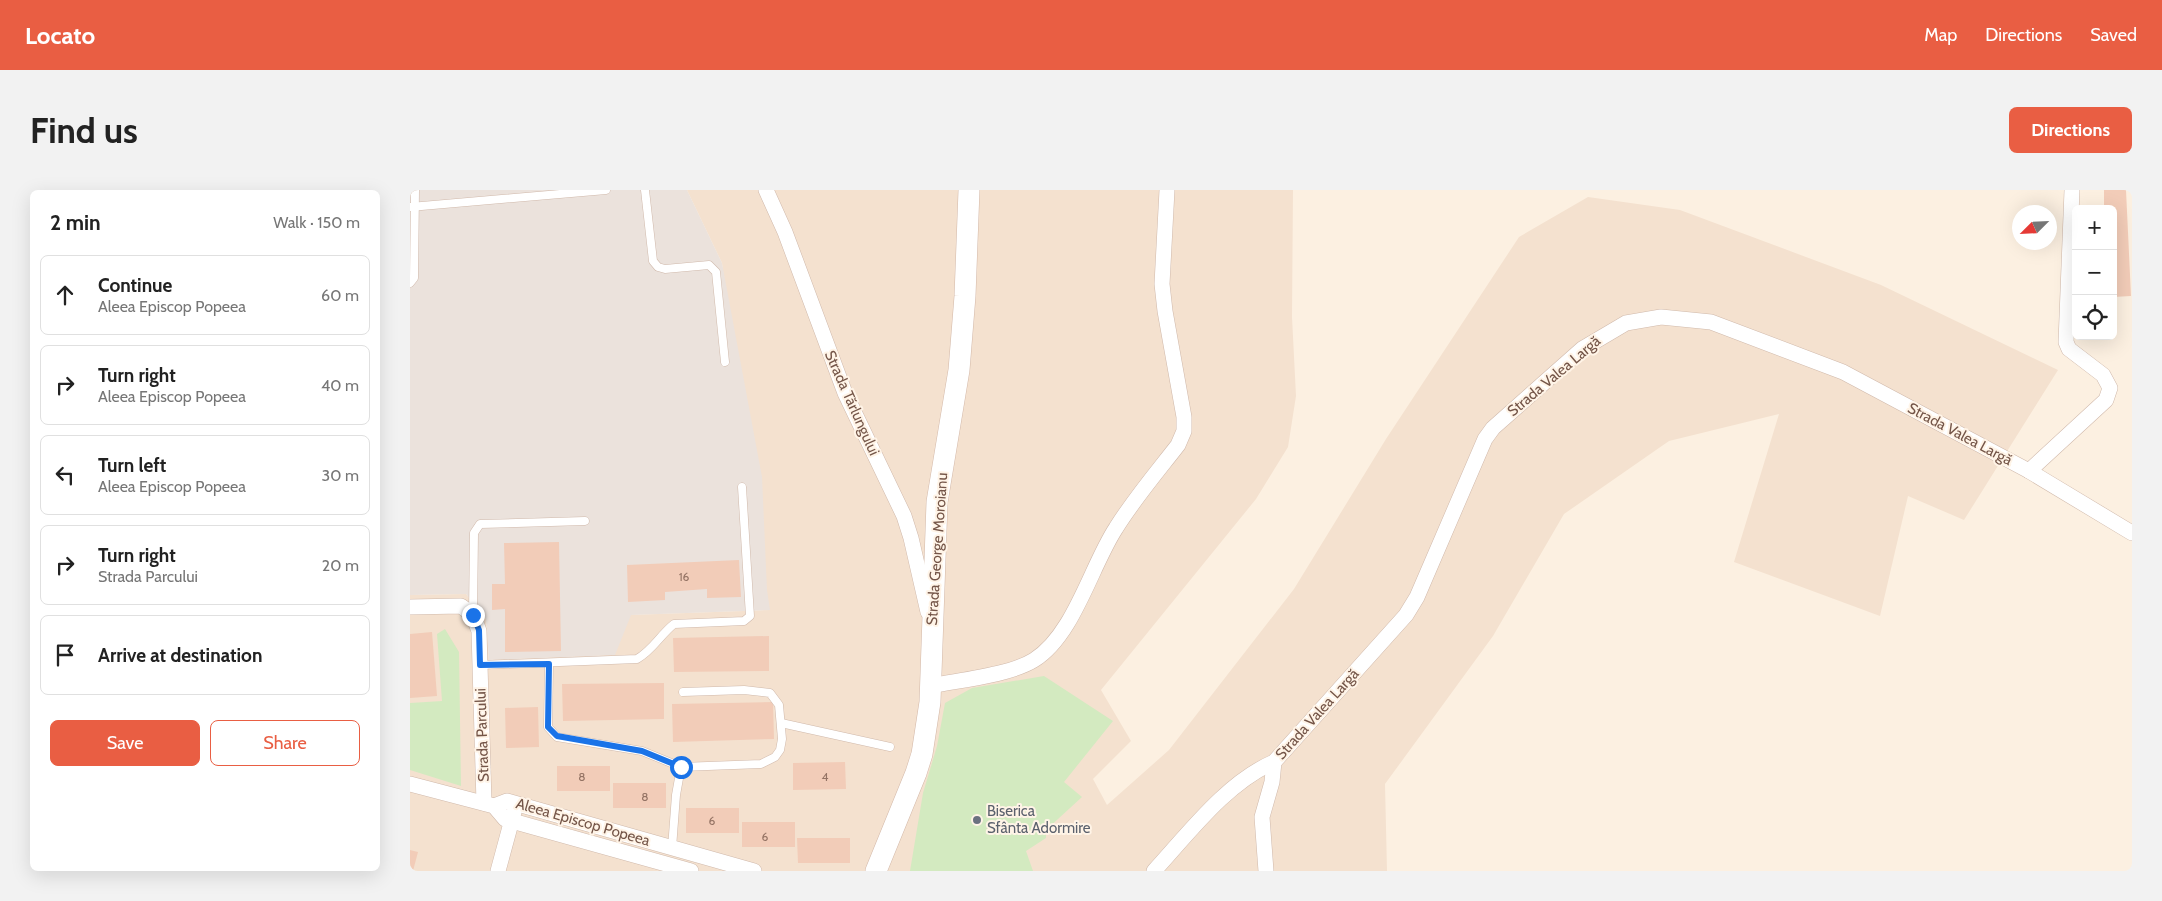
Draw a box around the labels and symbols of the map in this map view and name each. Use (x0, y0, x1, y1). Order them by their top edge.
north arrow (2012, 205, 2057, 250)
street label: Strada Valea Largă (1504, 331, 1605, 420)
street label: Strada Tărlungului (821, 348, 883, 458)
street label: Strada Valea Largă (1905, 399, 2016, 470)
street label: Strada George Moroianu (923, 472, 951, 626)
house number: 16 (679, 569, 690, 584)
route end (462, 604, 485, 627)
street label: Strada Valea Largă (1272, 664, 1363, 763)
street label: Strada Parcului (471, 688, 493, 782)
route start (670, 756, 693, 779)
house number: 8 (578, 769, 586, 784)
house number: 4 (822, 769, 829, 784)
house number: 8 (641, 789, 649, 804)
street label: Aleea Episcop Popeea (514, 794, 653, 850)
place label: Biserica Sfânta Adormire (987, 802, 1091, 837)
house number: 6 (709, 813, 716, 828)
marker: Biserica Sfânta Adormire (971, 814, 983, 826)
house number: 6 (762, 829, 769, 844)

